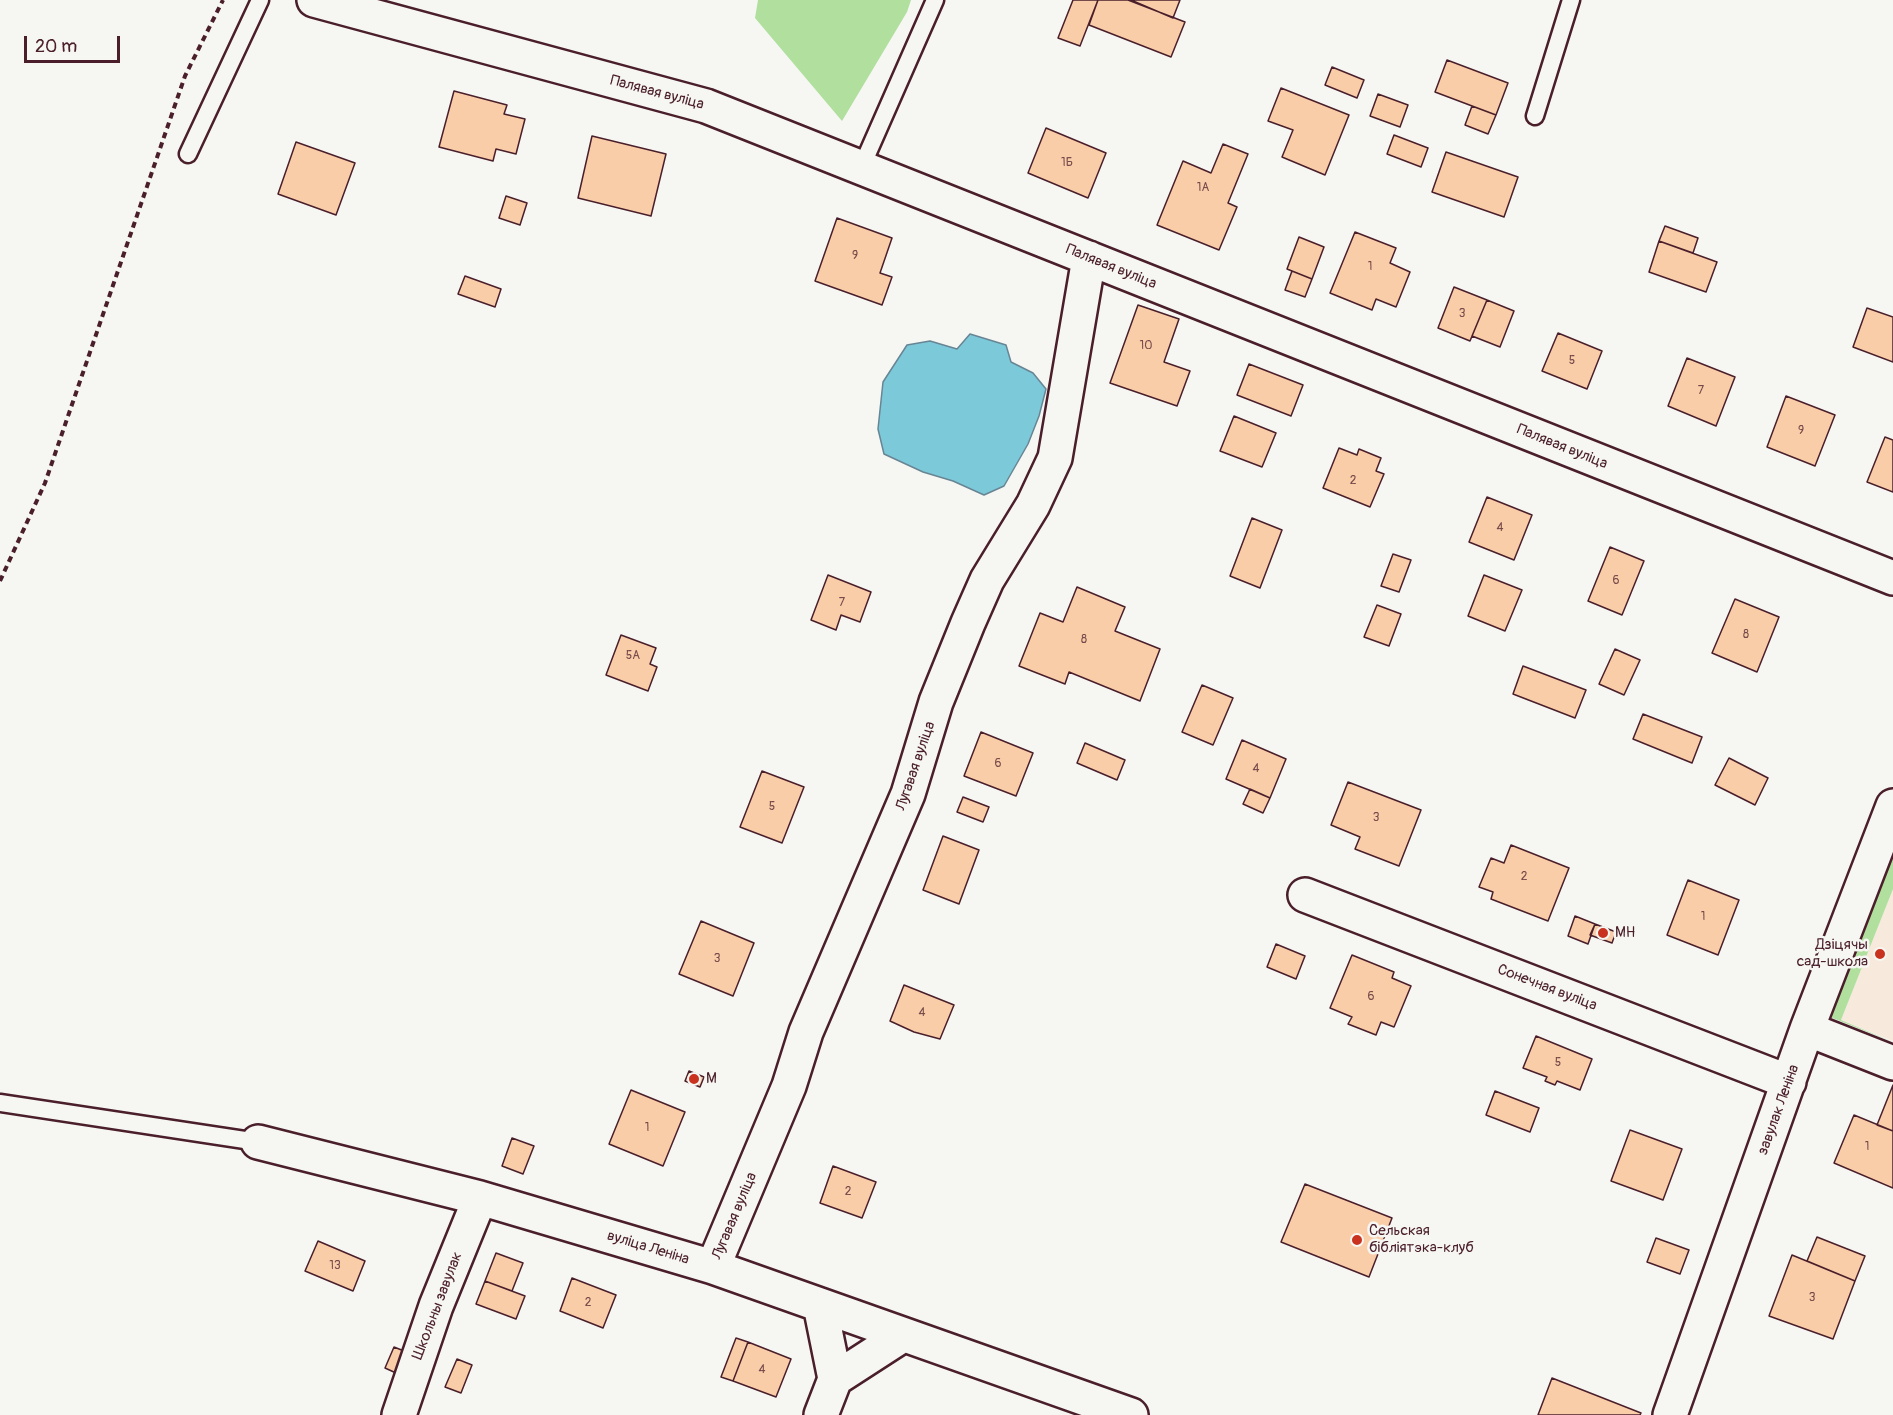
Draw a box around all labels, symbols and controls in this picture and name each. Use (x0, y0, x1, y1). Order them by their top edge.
scale bar (27, 24, 123, 62)
text: 20 m (35, 35, 77, 58)
street label: Палявая вуліца (608, 72, 706, 114)
house number: 1Б (1061, 156, 1073, 170)
house number: 1А (1197, 181, 1209, 195)
street label: Палявая вуліца (1063, 241, 1159, 293)
house number: 9 (852, 249, 858, 263)
house number: 1 (1368, 260, 1372, 274)
house number: 3 (1459, 307, 1465, 321)
house number: 10 (1140, 339, 1152, 353)
house number: 5 (1569, 354, 1575, 368)
house number: 7 (1698, 384, 1704, 398)
street label: Палявая вуліца (1514, 421, 1610, 473)
house number: 9 (1798, 424, 1804, 438)
house number: 2 (1350, 474, 1356, 488)
house number: 4 (1497, 521, 1503, 535)
house number: 6 (1613, 574, 1619, 588)
house number: 7 (839, 596, 845, 610)
house number: 8 (1743, 628, 1749, 642)
house number: 8 (1081, 633, 1087, 647)
house number: 5А (626, 649, 640, 663)
street label: Лугавая вуліца (892, 719, 940, 813)
house number: 6 (995, 757, 1001, 771)
house number: 4 (1253, 762, 1259, 776)
house number: 5 (769, 800, 775, 814)
house number: 3 (1373, 811, 1379, 825)
house number: 2 (1521, 870, 1527, 884)
house number: 1 (1701, 910, 1705, 924)
place label: МН (1615, 924, 1635, 942)
marker: МН (1596, 926, 1610, 940)
place label: Дзіцячы сад-школа (1797, 936, 1868, 971)
marker: Дзіцячы сад-школа (1873, 947, 1887, 961)
house number: 3 (714, 952, 720, 966)
street label: Сонечная вуліца (1495, 961, 1599, 1015)
house number: 6 (1368, 990, 1374, 1004)
house number: 4 (919, 1006, 925, 1020)
house number: 5 (1555, 1056, 1561, 1070)
street label: завулак Леніна (1754, 1062, 1804, 1158)
place label: M (706, 1070, 717, 1088)
marker: M (687, 1072, 701, 1086)
house number: 1 (645, 1121, 649, 1135)
house number: 1 (1865, 1140, 1869, 1154)
street label: Лугавая вуліца (709, 1170, 761, 1262)
house number: 2 (845, 1185, 851, 1199)
place label: Сельская бібліятэка-клуб (1369, 1222, 1474, 1257)
street label: вуліца Леніна (605, 1227, 691, 1269)
marker: Сельская бібліятэка-клуб (1350, 1233, 1364, 1247)
street label: Школьны завулак (409, 1250, 467, 1362)
house number: 13 (329, 1259, 341, 1273)
house number: 3 (1809, 1291, 1815, 1305)
house number: 2 (585, 1296, 591, 1310)
house number: 4 (759, 1363, 765, 1377)

